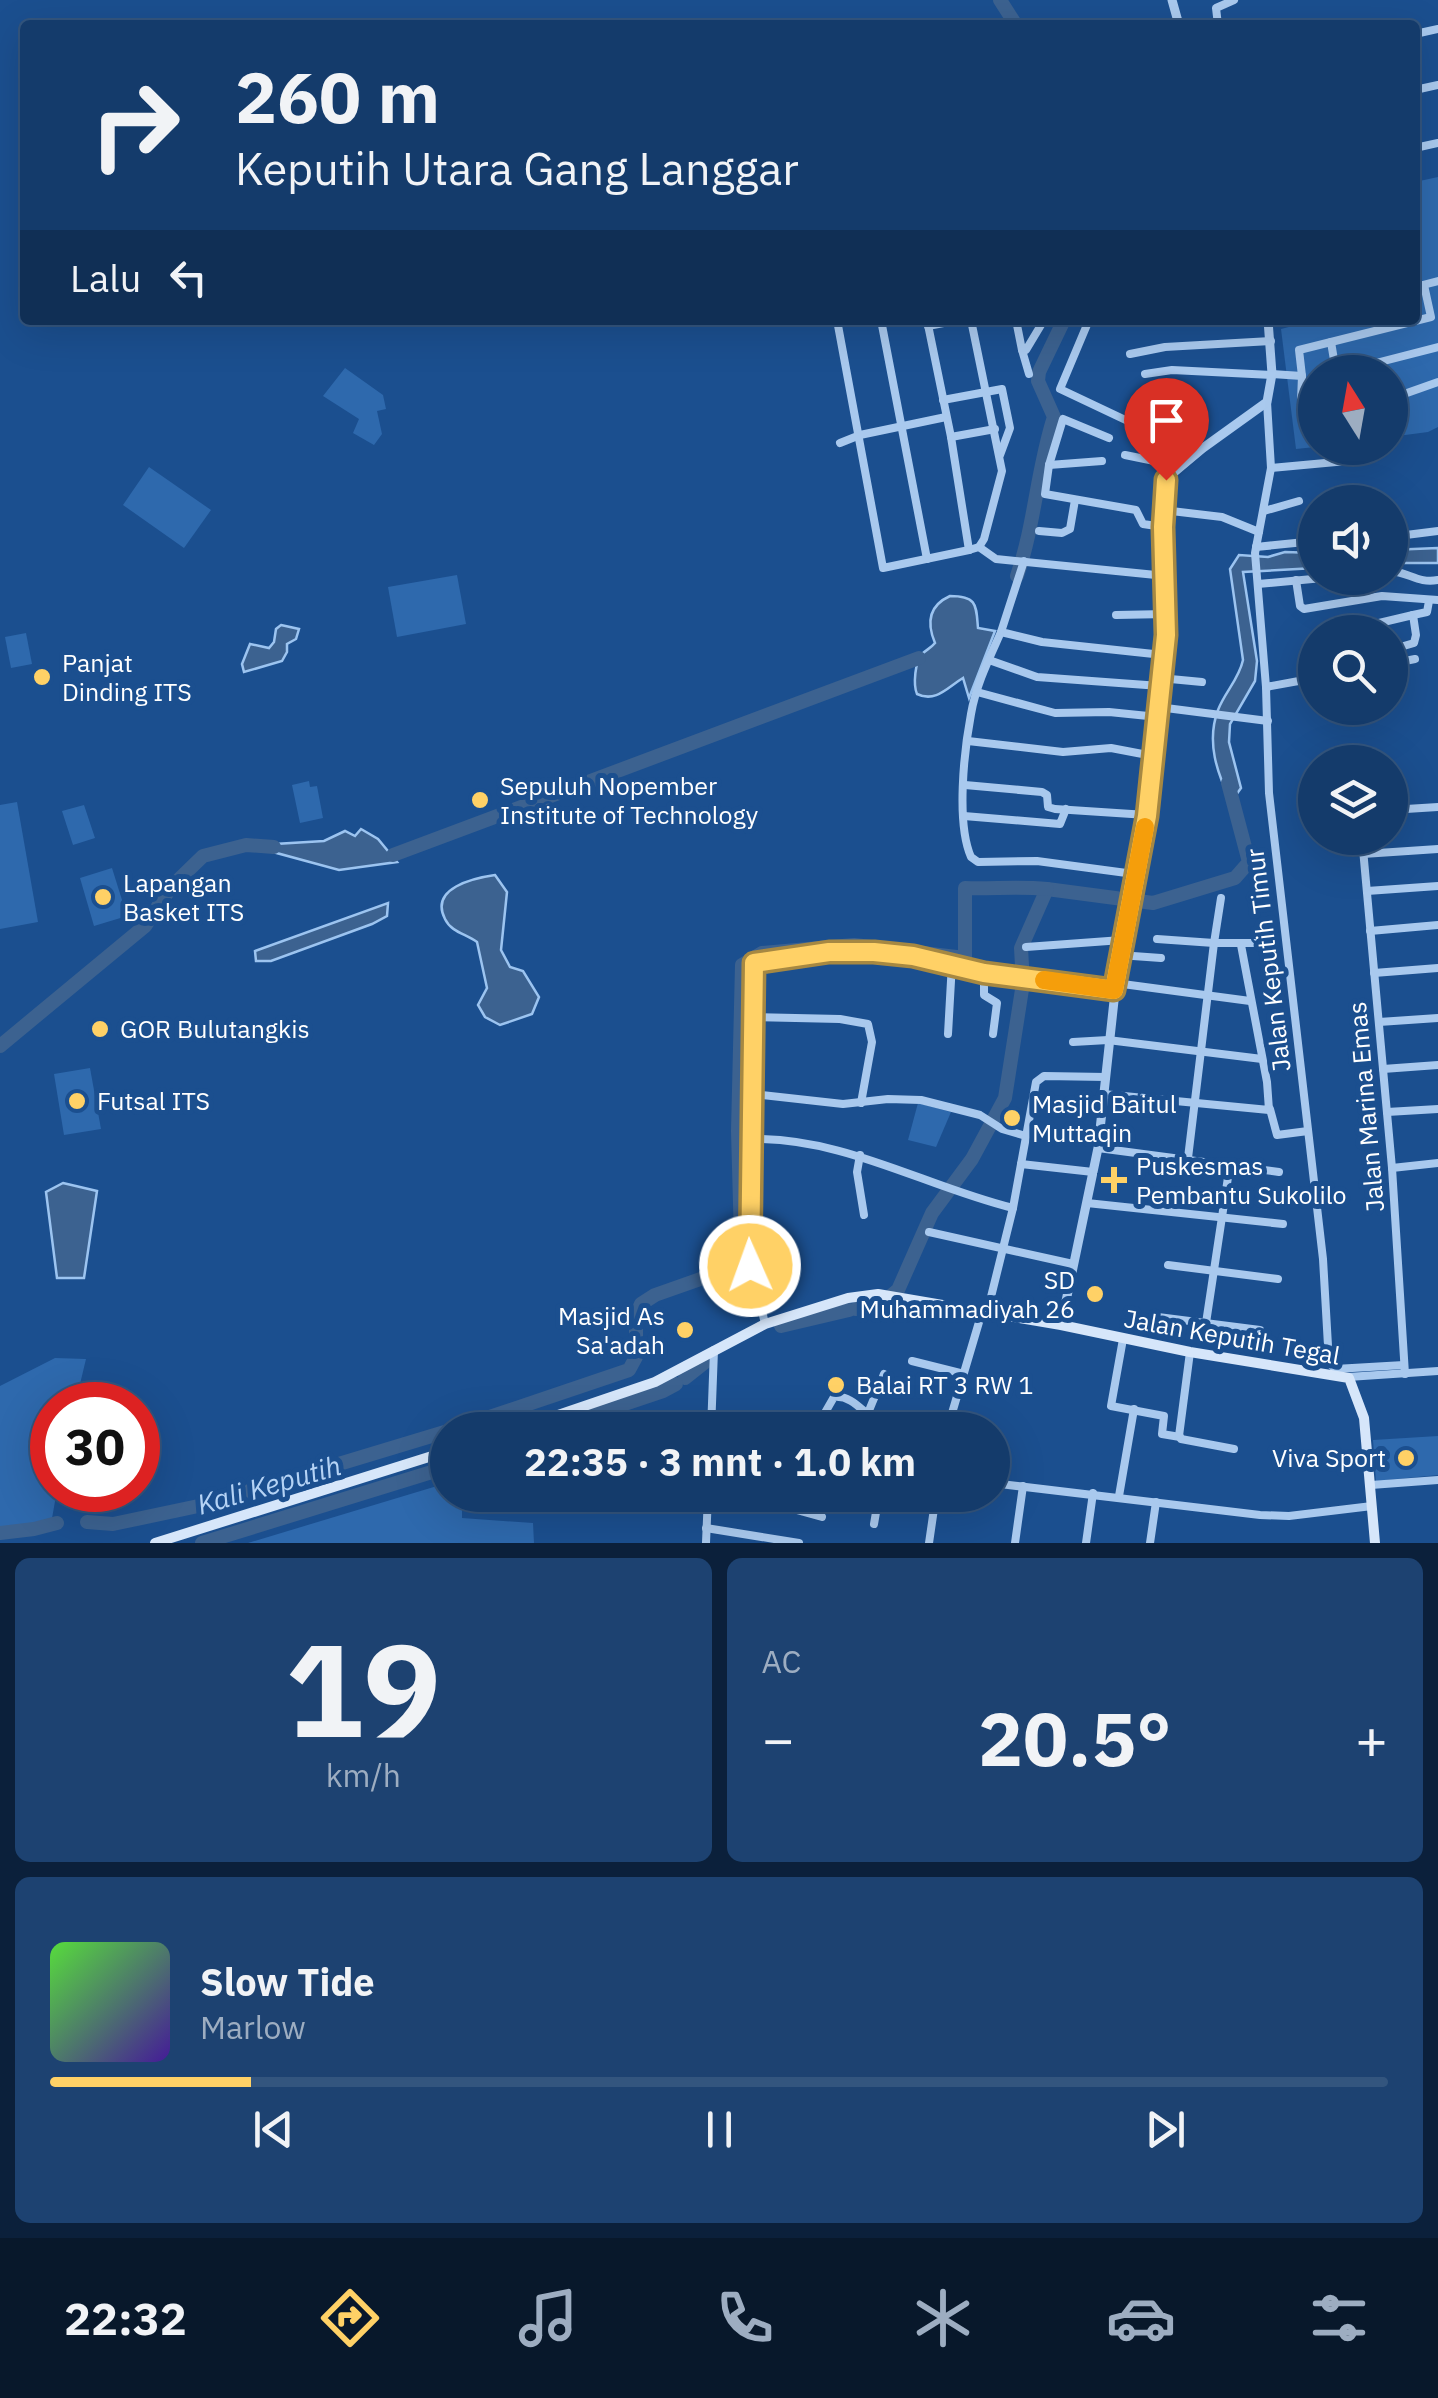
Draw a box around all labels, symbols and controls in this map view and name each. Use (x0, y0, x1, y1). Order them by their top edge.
text: 260 m (235, 51, 440, 142)
icon: right (70, 60, 200, 190)
text: Keputih Utara Gang Langgar (235, 139, 799, 197)
icon: left (161, 250, 216, 305)
text: Lalu (70, 253, 141, 302)
north arrow (1298, 355, 1408, 465)
map controls (1298, 355, 1408, 855)
pin (1124, 378, 1209, 481)
icon: arrive (1139, 393, 1194, 448)
button: sound (1298, 485, 1408, 595)
button: search (1298, 615, 1408, 725)
place label: Panjat Dinding ITS (62, 646, 192, 708)
marker: Panjat Dinding ITS (31, 666, 53, 688)
button: layers (1298, 745, 1408, 855)
place label: Sepuluh Nopember Institute of Technology (500, 769, 759, 831)
marker: Sepuluh Nopember Institute of Technology (469, 789, 491, 811)
street label: Jalan Keputih Timur (1237, 846, 1298, 1074)
place label: Lapangan Basket ITS (123, 866, 244, 928)
marker: Lapangan Basket ITS (92, 886, 114, 908)
street label: Jalan Marina Emas (1340, 1001, 1391, 1213)
place label: GOR Bulutangkis (120, 1012, 310, 1045)
marker: GOR Bulutangkis (89, 1018, 111, 1040)
place label: Futsal ITS (97, 1084, 210, 1117)
place label: Masjid Baitul Muttaqin (1032, 1087, 1177, 1149)
marker: Futsal ITS (66, 1090, 88, 1112)
marker: Masjid Baitul Muttaqin (1001, 1107, 1023, 1129)
place label: Puskesmas Pembantu Sukolilo (1136, 1149, 1346, 1211)
marker: Puskesmas Pembantu Sukolilo (1101, 1167, 1127, 1193)
position arrow (698, 1214, 802, 1318)
place label: SD Muhammadiyah 26 (860, 1263, 1075, 1325)
marker: SD Muhammadiyah 26 (1084, 1283, 1106, 1305)
place label: Masjid As Sa'adah (558, 1299, 665, 1361)
street label: Jalan Keputih Tegal (1121, 1301, 1343, 1372)
marker: Masjid As Sa'adah (674, 1319, 696, 1341)
place label: Balai RT 3 RW 1 (856, 1368, 1033, 1401)
marker: Balai RT 3 RW 1 (825, 1374, 847, 1396)
speed limit sign: 30 (30, 1382, 160, 1512)
text: 22:35 · 3 mnt · 1.0 km (524, 1437, 916, 1486)
place label: Viva Sport (1272, 1441, 1386, 1474)
water label: Kali Keputih (193, 1446, 345, 1523)
marker: Viva Sport (1395, 1447, 1417, 1469)
text: 19 (285, 1604, 441, 1773)
text: AC (762, 1640, 801, 1682)
text: 20.5° (978, 1689, 1172, 1787)
text: − (762, 1703, 795, 1774)
text: + (1355, 1703, 1388, 1774)
text: km/h (326, 1754, 401, 1796)
text: Slow Tide (200, 1957, 375, 2006)
text: Marlow (200, 2006, 306, 2048)
icon: previous (246, 2102, 301, 2157)
icon: pause (692, 2102, 747, 2157)
icon: next (1138, 2102, 1193, 2157)
icon: directions (315, 2283, 385, 2353)
icon: music (513, 2283, 583, 2353)
icon: phone (710, 2283, 780, 2353)
icon: climate (908, 2283, 978, 2353)
icon: car (1106, 2283, 1176, 2353)
icon: filters (1304, 2283, 1374, 2353)
text: 22:32 (64, 2289, 187, 2347)

